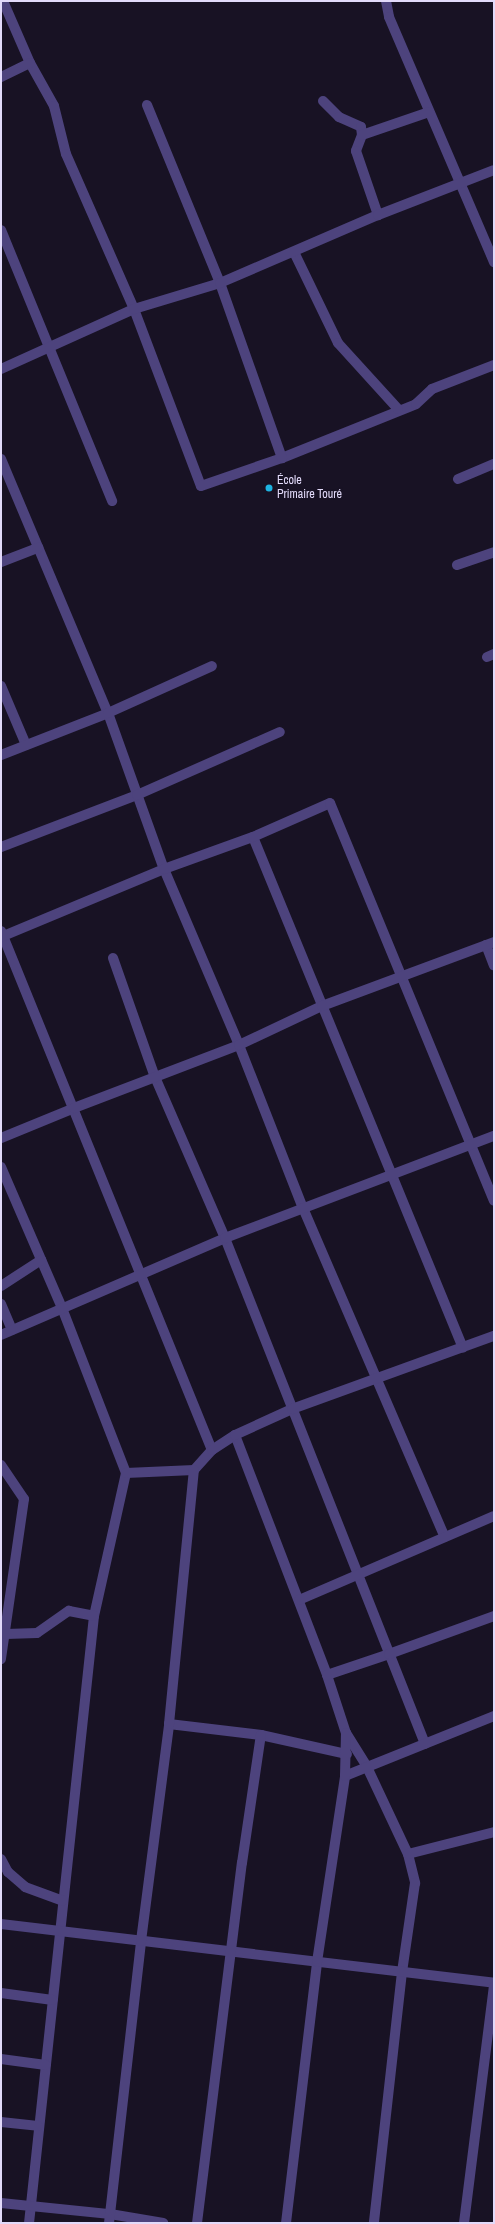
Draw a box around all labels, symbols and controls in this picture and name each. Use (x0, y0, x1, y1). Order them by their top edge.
place label: École Primaire Touré (277, 474, 342, 502)
marker: École Primaire Touré (264, 483, 274, 493)

